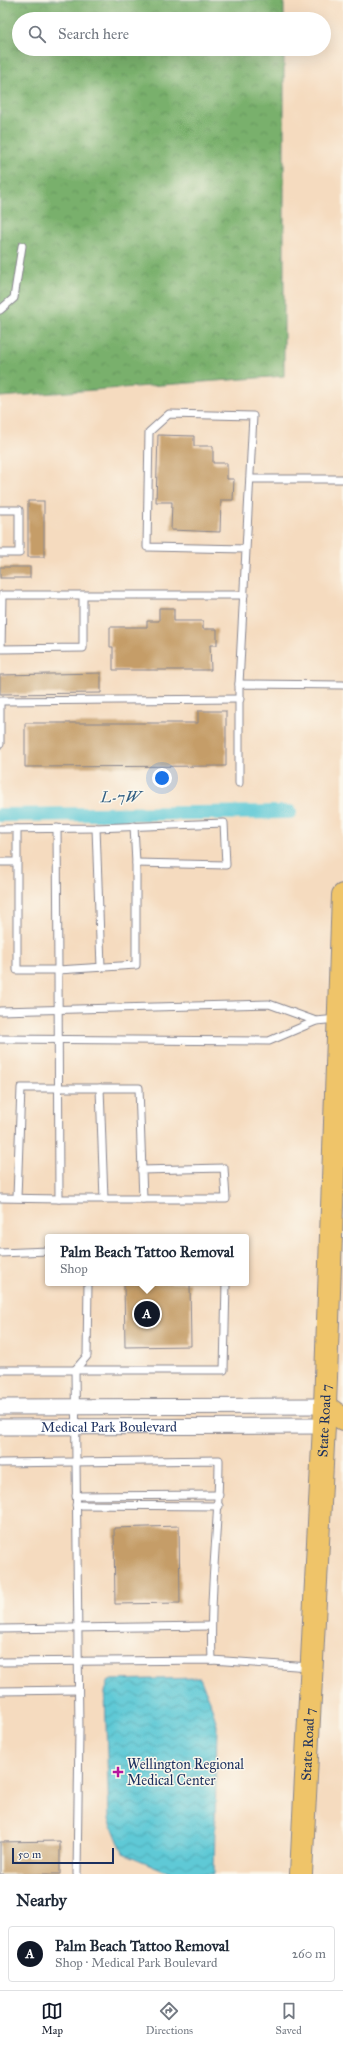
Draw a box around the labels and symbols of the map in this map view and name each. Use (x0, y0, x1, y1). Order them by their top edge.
your location (152, 768, 172, 788)
water label: L-7W (99, 788, 145, 806)
pin: A (134, 1299, 160, 1329)
street label: State Road 7 (314, 1384, 335, 1458)
street label: Medical Park Boulevard (41, 1418, 177, 1436)
street label: State Road 7 (298, 1707, 319, 1781)
place label: Wellington Regional Medical Center (127, 1756, 244, 1789)
marker: Wellington Regional Medical Center (112, 1766, 124, 1778)
scale bar (12, 1846, 114, 1865)

